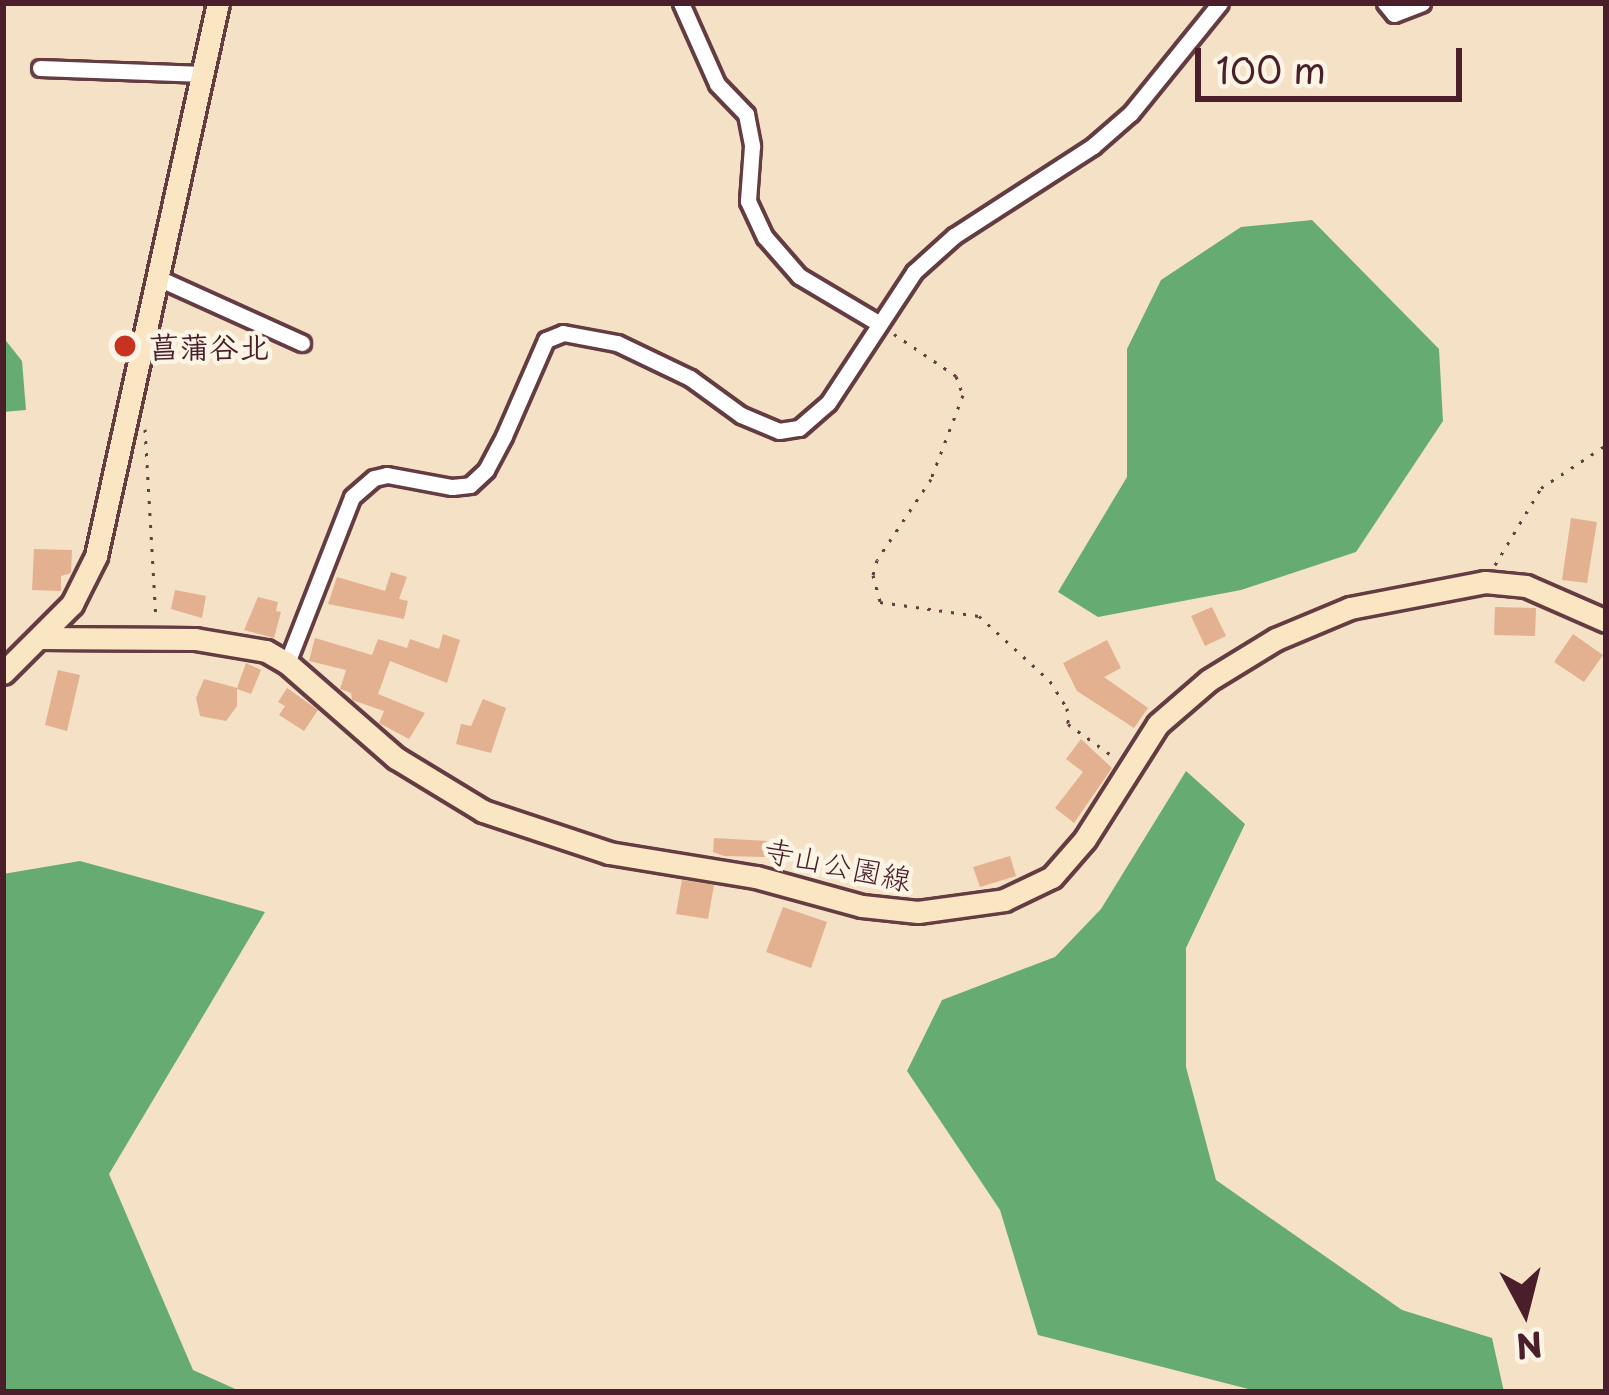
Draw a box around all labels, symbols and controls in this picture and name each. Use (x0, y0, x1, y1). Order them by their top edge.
scale bar (1201, 24, 1468, 98)
text: 100 m (1216, 42, 1326, 96)
place label: 菖蒲谷北 (149, 328, 269, 364)
marker: 菖蒲谷北 (112, 333, 138, 359)
street label: 寺山公園線 (761, 831, 915, 897)
north arrow (1465, 1251, 1585, 1371)
text: N (1513, 1320, 1545, 1373)

